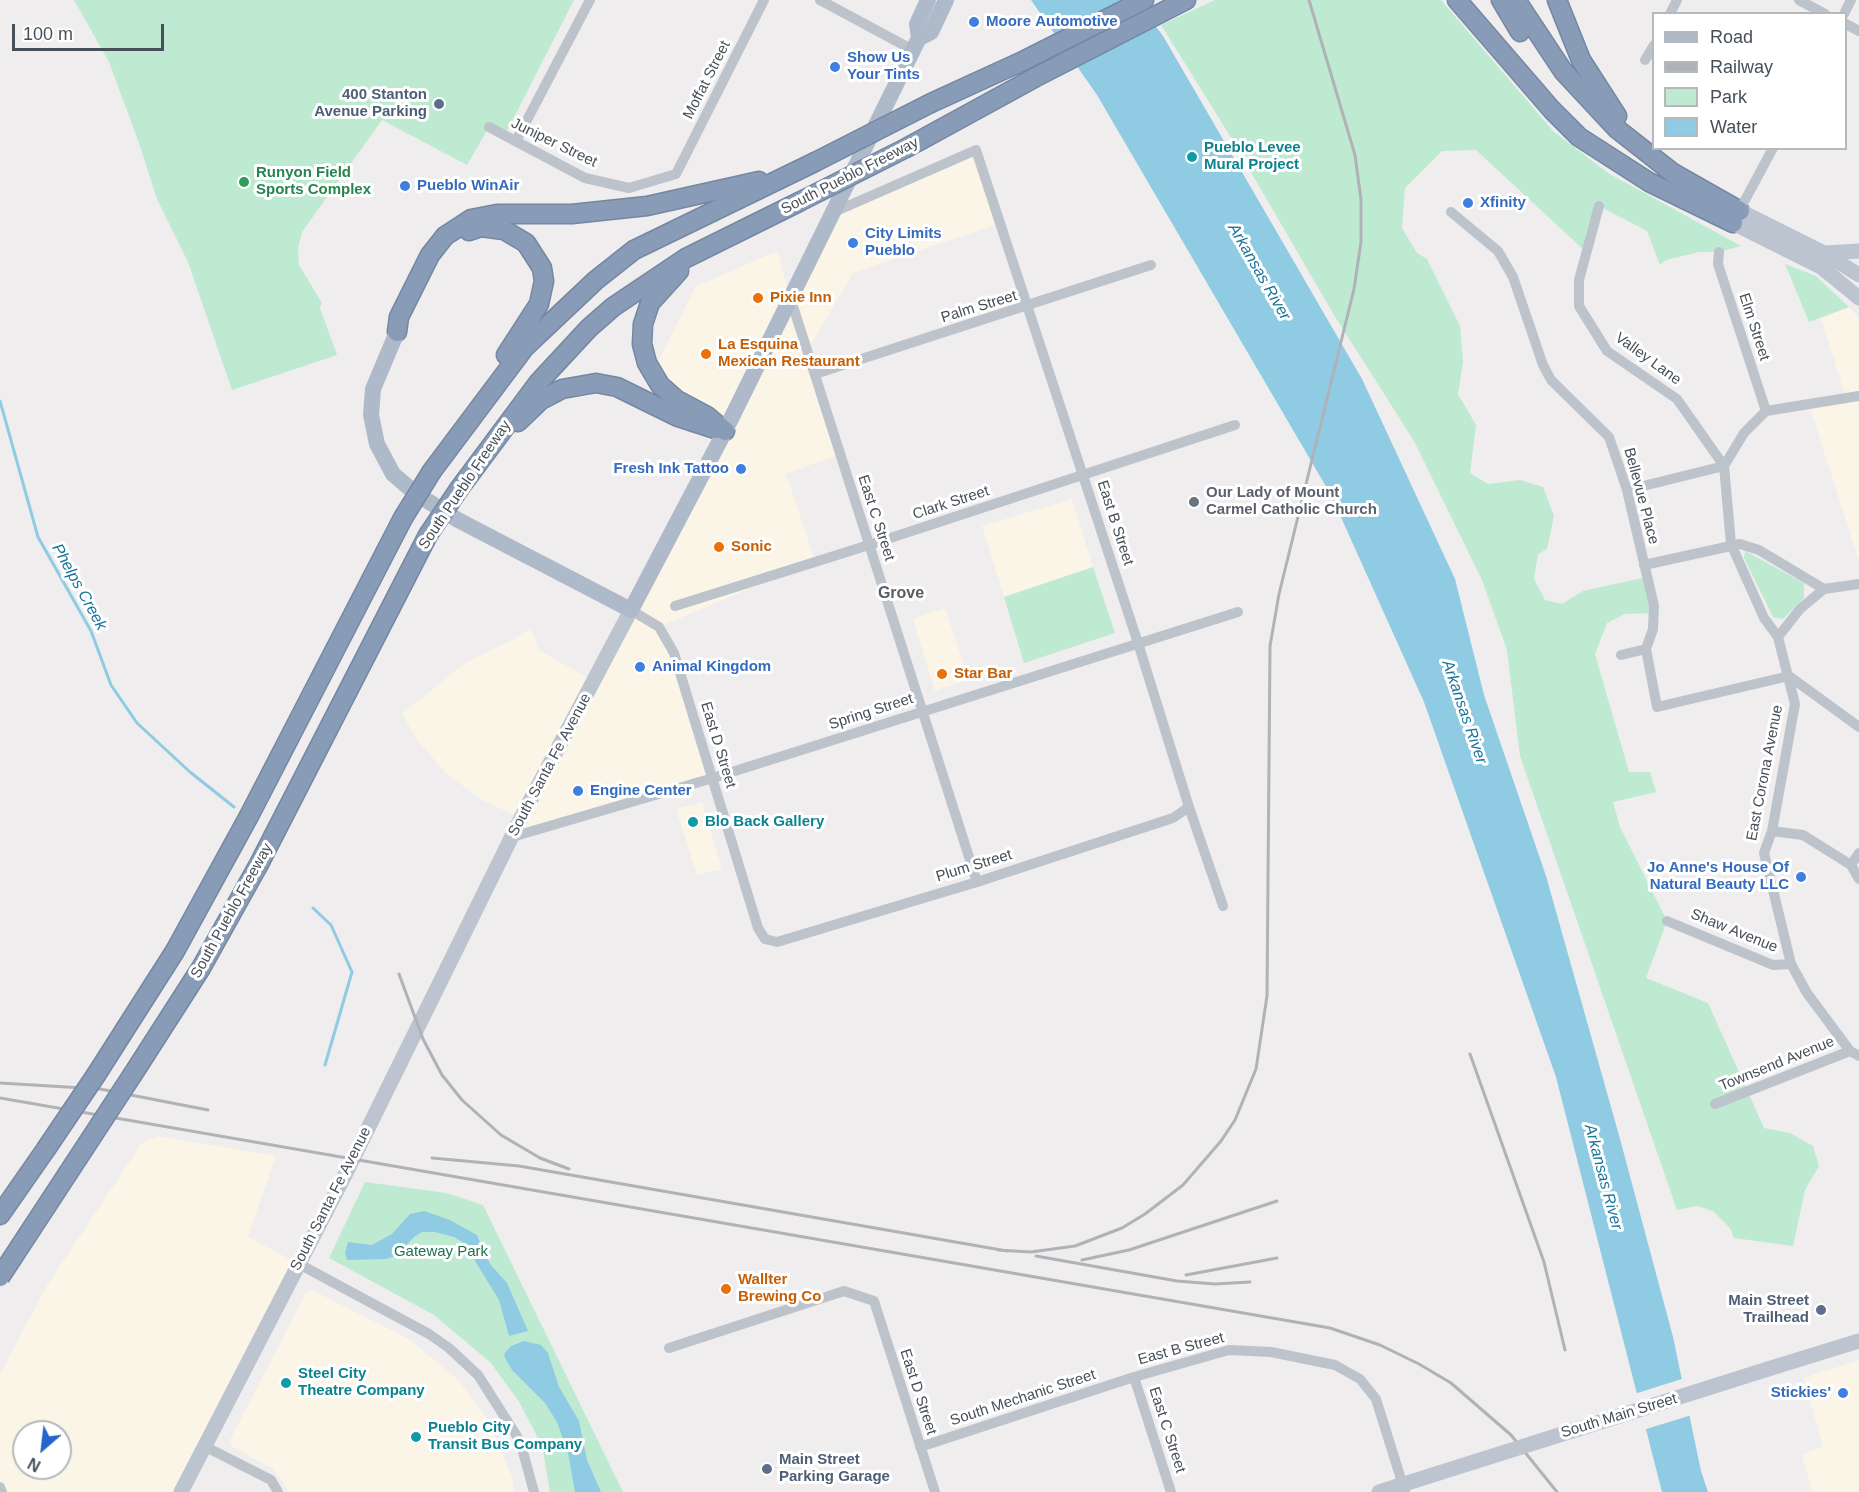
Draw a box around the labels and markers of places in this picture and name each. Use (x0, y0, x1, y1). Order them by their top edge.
place label: Moore Automotive (986, 13, 1118, 31)
marker: Moore Automotive (967, 15, 981, 29)
place label: Show Us Your Tints (847, 49, 920, 84)
marker: Show Us Your Tints (828, 60, 842, 74)
place label: 400 Stanton Avenue Parking (314, 86, 427, 121)
marker: 400 Stanton Avenue Parking (432, 97, 446, 111)
place label: Pueblo Levee Mural Project (1204, 139, 1301, 174)
marker: Pueblo Levee Mural Project (1185, 150, 1199, 164)
place label: Runyon Field Sports Complex (256, 164, 371, 199)
marker: Runyon Field Sports Complex (237, 175, 251, 189)
place label: Pueblo WinAir (417, 177, 519, 195)
marker: Pueblo WinAir (398, 179, 412, 193)
place label: Xfinity (1480, 194, 1526, 212)
marker: Xfinity (1461, 196, 1475, 210)
place label: City Limits Pueblo (865, 225, 942, 260)
marker: City Limits Pueblo (846, 236, 860, 250)
place label: Pixie Inn (770, 289, 832, 307)
marker: Pixie Inn (751, 291, 765, 305)
place label: La Esquina Mexican Restaurant (718, 336, 860, 371)
marker: La Esquina Mexican Restaurant (699, 347, 713, 361)
place label: Fresh Ink Tattoo (613, 460, 729, 478)
marker: Fresh Ink Tattoo (734, 462, 748, 476)
place label: Our Lady of Mount Carmel Catholic Church (1206, 484, 1377, 519)
marker: Our Lady of Mount Carmel Catholic Church (1187, 495, 1201, 509)
place label: Sonic (731, 538, 772, 556)
marker: Sonic (712, 540, 726, 554)
place label: Animal Kingdom (652, 658, 771, 676)
marker: Animal Kingdom (633, 660, 647, 674)
place label: Star Bar (954, 665, 1012, 683)
marker: Star Bar (935, 667, 949, 681)
place label: Engine Center (590, 782, 692, 800)
marker: Engine Center (571, 784, 585, 798)
place label: Blo Back Gallery (705, 813, 824, 831)
marker: Blo Back Gallery (686, 815, 700, 829)
place label: Jo Anne's House Of Natural Beauty LLC (1647, 859, 1789, 894)
marker: Jo Anne's House Of Natural Beauty LLC (1794, 870, 1808, 884)
place label: Wallter Brewing Co (738, 1271, 821, 1306)
marker: Wallter Brewing Co (719, 1282, 733, 1296)
place label: Main Street Trailhead (1728, 1292, 1809, 1327)
marker: Main Street Trailhead (1814, 1303, 1828, 1317)
place label: Steel City Theatre Company (298, 1365, 425, 1400)
marker: Steel City Theatre Company (279, 1376, 293, 1390)
place label: Stickies' (1771, 1384, 1831, 1402)
marker: Stickies' (1836, 1386, 1850, 1400)
place label: Pueblo City Transit Bus Company (428, 1419, 582, 1454)
marker: Pueblo City Transit Bus Company (409, 1430, 423, 1444)
place label: Main Street Parking Garage (779, 1451, 890, 1486)
marker: Main Street Parking Garage (760, 1462, 774, 1476)

